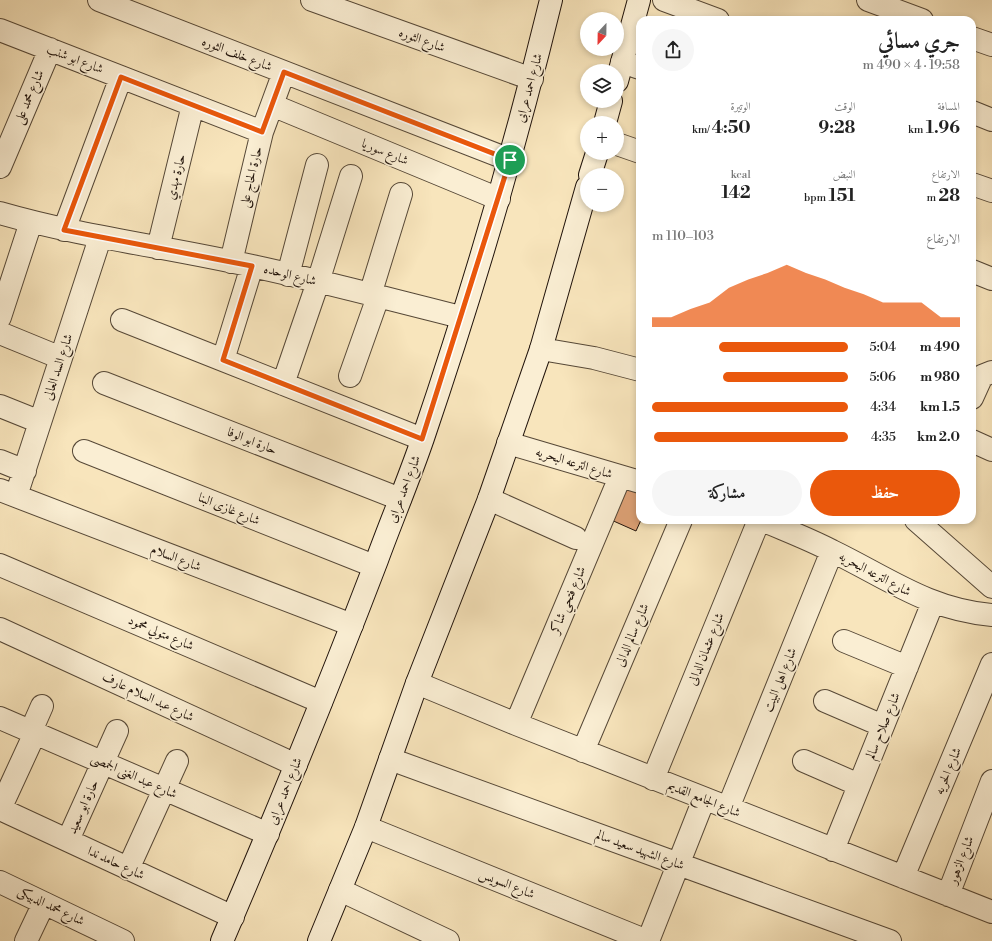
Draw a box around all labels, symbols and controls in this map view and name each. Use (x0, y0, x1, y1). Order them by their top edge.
north arrow (580, 12, 624, 56)
map controls (580, 12, 624, 212)
street label: شارع الثوره (396, 24, 447, 59)
text: جري مسائي (878, 28, 960, 55)
button: share (652, 29, 694, 71)
street label: شارع خلف الثوره (198, 33, 274, 78)
street label: شارع ابو شنب (43, 41, 106, 80)
street label: شارع احمد عرابى (512, 52, 549, 125)
text: 19:58 · 4 × 490 m (862, 57, 960, 73)
button: layers (580, 64, 624, 108)
street label: شارع محمد على (10, 68, 50, 128)
text: الوتيرة (730, 100, 751, 114)
text: الوقت (834, 100, 855, 114)
text: المسافة (938, 100, 960, 114)
button: + (580, 116, 624, 160)
text: 4:50 (712, 117, 751, 139)
text: 9:28 (819, 117, 855, 139)
text: 1.96 (926, 117, 960, 139)
text: /km (692, 123, 712, 137)
text: km (908, 123, 926, 137)
street label: شارع سوريا (358, 135, 411, 171)
pin (493, 143, 527, 177)
street label: حارة الحاج على (236, 145, 269, 210)
icon: arrive (499, 149, 521, 171)
street label: حارة مهدي (163, 152, 191, 202)
button: − (580, 168, 624, 212)
text: kcal (731, 168, 751, 182)
text: النبض (833, 168, 855, 182)
text: الارتفاع (931, 168, 960, 182)
text: 142 (721, 182, 751, 204)
text: 151 (828, 185, 855, 207)
text: 28 (939, 185, 960, 207)
text: bpm (804, 191, 828, 205)
text: m (927, 191, 939, 205)
text: 103–110 m (652, 228, 714, 244)
text: الارتفاع (926, 231, 960, 247)
street label: شارع الوحده (261, 261, 318, 292)
street label: شارع السد العالى (40, 332, 79, 403)
text: 5:04 (870, 339, 896, 355)
text: 490 m (920, 339, 960, 355)
text: 5:06 (869, 369, 896, 385)
text: 980 m (920, 369, 960, 385)
text: 4:34 (870, 399, 896, 415)
text: 1.5 km (920, 399, 960, 415)
street label: حارة ابو الوفا (225, 424, 279, 458)
text: 4:35 (871, 429, 896, 445)
text: 2.0 km (917, 429, 960, 445)
street label: شارع الترعه البحريه (533, 444, 614, 485)
street label: شارع احمد عرابى (384, 453, 427, 526)
button: مشاركة (652, 470, 802, 516)
button: حفظ (810, 470, 960, 516)
street label: شارع غازى البنا (195, 489, 262, 531)
street label: شارع السلام (148, 541, 203, 578)
street label: شارع الترعه البحريه (835, 548, 914, 602)
street label: شارع فتحي شاكر (546, 564, 593, 640)
street label: شارع سالم الدالى (612, 601, 655, 670)
street label: شارع عثمان الدالى (684, 610, 731, 689)
street label: شارع متولي محمود (125, 612, 196, 657)
street label: شارع اهل البيت (760, 646, 803, 716)
street label: شارع عبد السلام عارف (98, 669, 196, 728)
street label: شارع صلاح سالم (862, 690, 906, 763)
street label: شارع الحريه (931, 745, 968, 798)
street label: شارع عبد الغنى الجمصى (87, 750, 180, 805)
street label: شارع احمد عرابى (264, 755, 309, 828)
street label: حارة ابو سعيد (64, 777, 102, 836)
street label: شارع الجامع القديم (664, 777, 743, 825)
street label: شارع الشهيد سعيد سالم (592, 827, 687, 876)
street label: شارع الزهور (944, 834, 980, 889)
street label: شارع حامد ندا (84, 843, 147, 886)
street label: شارع السويس (476, 866, 537, 905)
street label: شارع محمد الدبيكى (14, 883, 87, 932)

